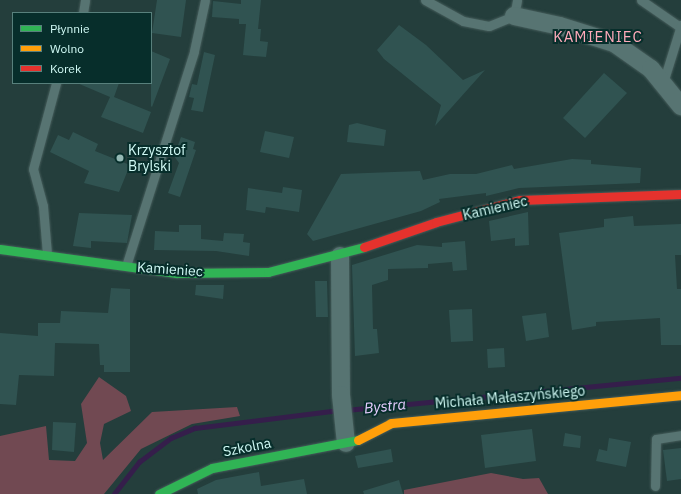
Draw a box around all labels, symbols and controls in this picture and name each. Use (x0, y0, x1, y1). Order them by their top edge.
legend (12, 12, 152, 84)
text: Płynnie (50, 21, 90, 36)
district label: KAMIENIEC (553, 28, 643, 46)
text: Wolno (50, 41, 84, 56)
text: Korek (50, 61, 81, 76)
place label: Krzysztof Brylski (128, 142, 186, 174)
marker: Krzysztof Brylski (115, 153, 125, 163)
street label: Kamieniec (461, 192, 529, 224)
street label: Kamieniec (137, 258, 203, 280)
street label: Michała Małaszyńskiego (434, 382, 586, 412)
water label: Bystra (363, 395, 407, 417)
street label: Szkolna (221, 434, 273, 460)

